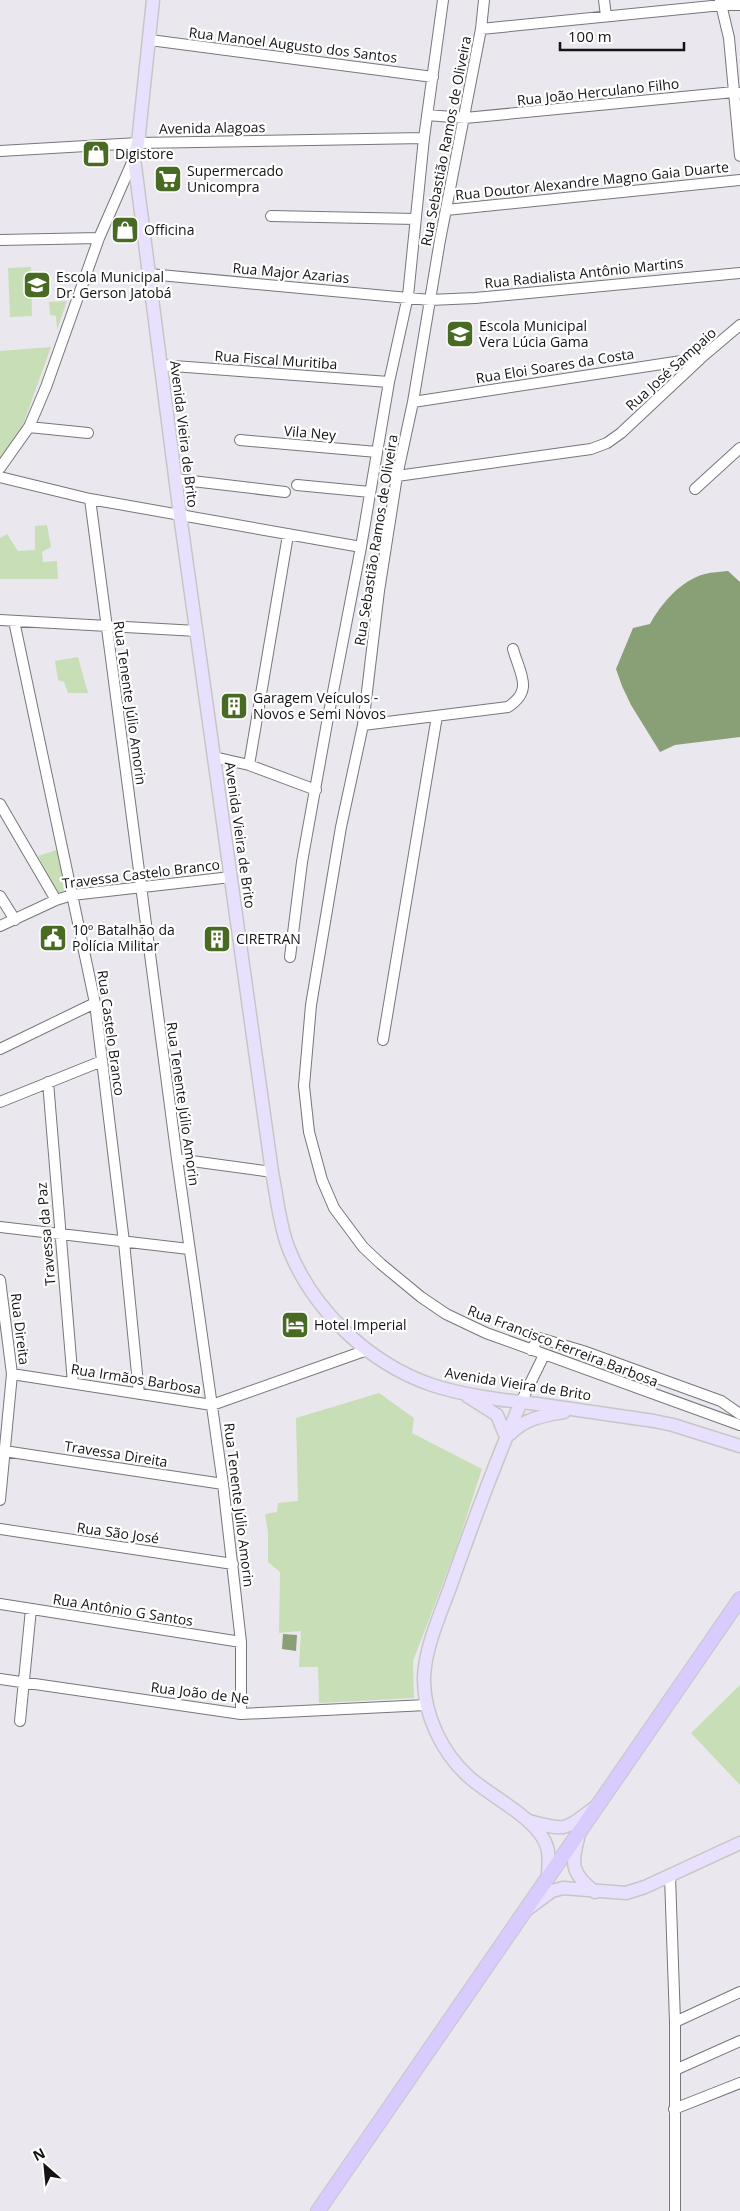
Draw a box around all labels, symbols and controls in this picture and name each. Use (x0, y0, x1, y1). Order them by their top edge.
scale bar (560, 20, 684, 52)
street label: Rua Manoel Augusto dos Santos (188, 22, 399, 67)
text: 100 m (568, 26, 612, 46)
street label: Rua Sebastião Ramos de Oliveira (416, 34, 475, 248)
street label: Rua João Herculano Filho (516, 74, 680, 109)
street label: Avenida Alagoas (159, 117, 266, 138)
shop icon: Digistore (81, 139, 111, 169)
place label: Digistore (115, 144, 174, 163)
street label: Rua Doutor Alexandre Magno Gaia Duarte (454, 157, 730, 204)
place label: Supermercado Unicompra (187, 161, 283, 196)
supermarket icon: Supermercado Unicompra (153, 164, 183, 194)
shop icon: Officina (110, 215, 140, 245)
place label: Officina (144, 220, 194, 239)
street label: Rua Radialista Antônio Martins (484, 253, 685, 292)
street label: Rua Major Azarias (232, 258, 351, 287)
place label: Escola Municipal Dr. Gerson Jatobá (56, 267, 172, 302)
school or university icon: Escola Municipal Dr. Gerson Jatobá (22, 270, 52, 300)
place label: Escola Municipal Vera Lúcia Gama (479, 316, 589, 351)
school or university icon: Escola Municipal Vera Lúcia Gama (445, 319, 475, 349)
street label: Rua José Sampaio (621, 323, 720, 414)
street label: Rua Eloi Soares da Costa (474, 344, 635, 387)
street label: Rua Fiscal Muritiba (214, 346, 338, 373)
street label: Avenida Vieira de Brito (166, 359, 203, 509)
street label: Vila Ney (283, 421, 338, 444)
street label: Rua Sebastião Ramos de Oliveira (349, 433, 402, 647)
street label: Rua Tenente Júlio Amorin (110, 620, 151, 786)
place label: Garagem Veículos - Novos e Semi Novos (253, 688, 386, 723)
building icon: Garagem Veículos - Novos e Semi Novos (219, 691, 249, 721)
street label: Avenida Vieira de Brito (221, 760, 260, 910)
street label: Travessa Castelo Branco (61, 854, 221, 893)
place label: 10º Batalhão da Polícia Militar (72, 920, 175, 955)
public building icon: 10º Batalhão da Polícia Militar (38, 923, 68, 953)
building icon: CIRETRAN (202, 924, 232, 954)
place label: CIRETRAN (236, 929, 301, 948)
street label: Rua Castelo Branco (93, 969, 130, 1097)
street label: Rua Tenente Júlio Amorin (163, 1021, 204, 1187)
street label: Travessa da Paz (31, 1181, 59, 1286)
street label: Rua Direita (7, 1292, 34, 1366)
street label: Rua Francisco Ferreira Barbosa (465, 1300, 661, 1391)
hotel icon: Hotel Imperial (280, 1310, 310, 1340)
place label: Hotel Imperial (314, 1315, 407, 1334)
street label: Rua Irmãos Barbosa (70, 1359, 203, 1398)
street label: Avenida Vieira de Brito (444, 1363, 593, 1404)
street label: Rua Tenente Júlio Amorin (220, 1422, 259, 1588)
street label: Travessa Direita (63, 1436, 169, 1471)
street label: Rua São José (76, 1517, 161, 1548)
street label: Rua Antônio G Santos (52, 1589, 195, 1630)
street label: Rua João de Ne (150, 1677, 251, 1708)
north arrow (20, 2141, 70, 2191)
text: N (29, 2143, 48, 2165)

